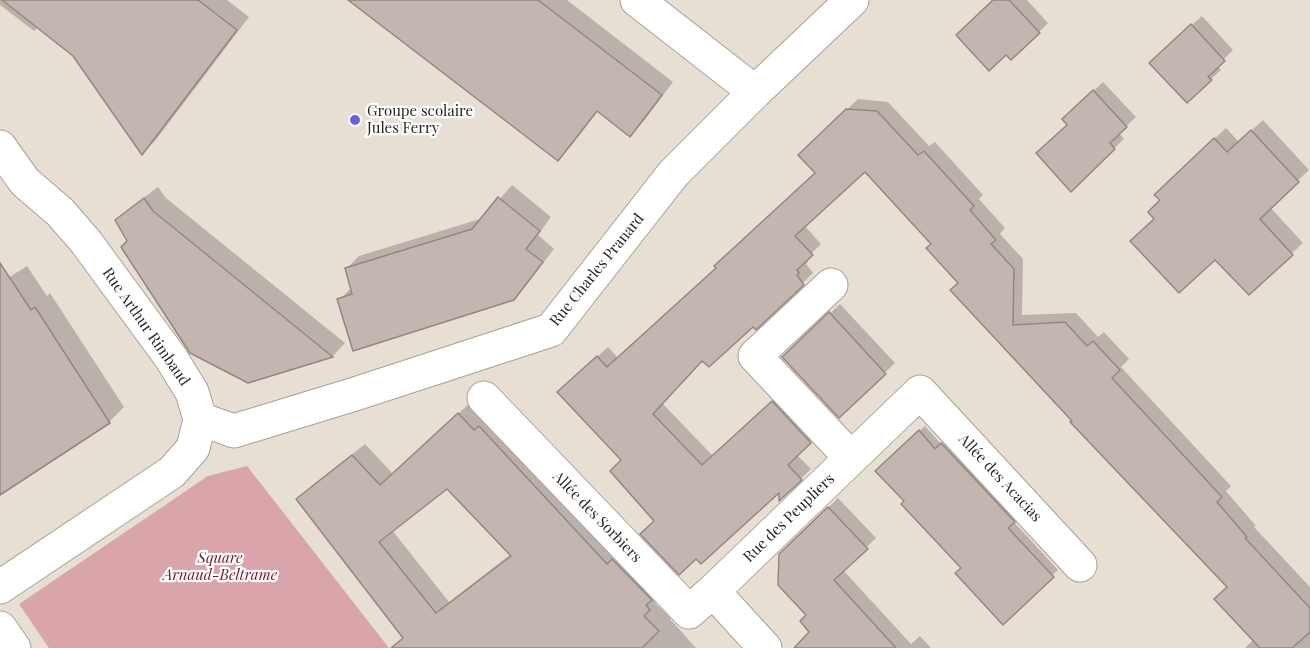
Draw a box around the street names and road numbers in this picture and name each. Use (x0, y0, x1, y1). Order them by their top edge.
street label: Rue Charles Pranard (546, 210, 648, 330)
street label: Rue Arthur Rimbaud (99, 265, 193, 389)
street label: Allée des Acacias (955, 430, 1045, 526)
street label: Allée des Sorbiers (549, 468, 645, 566)
street label: Rue des Peupliers (740, 470, 838, 566)

